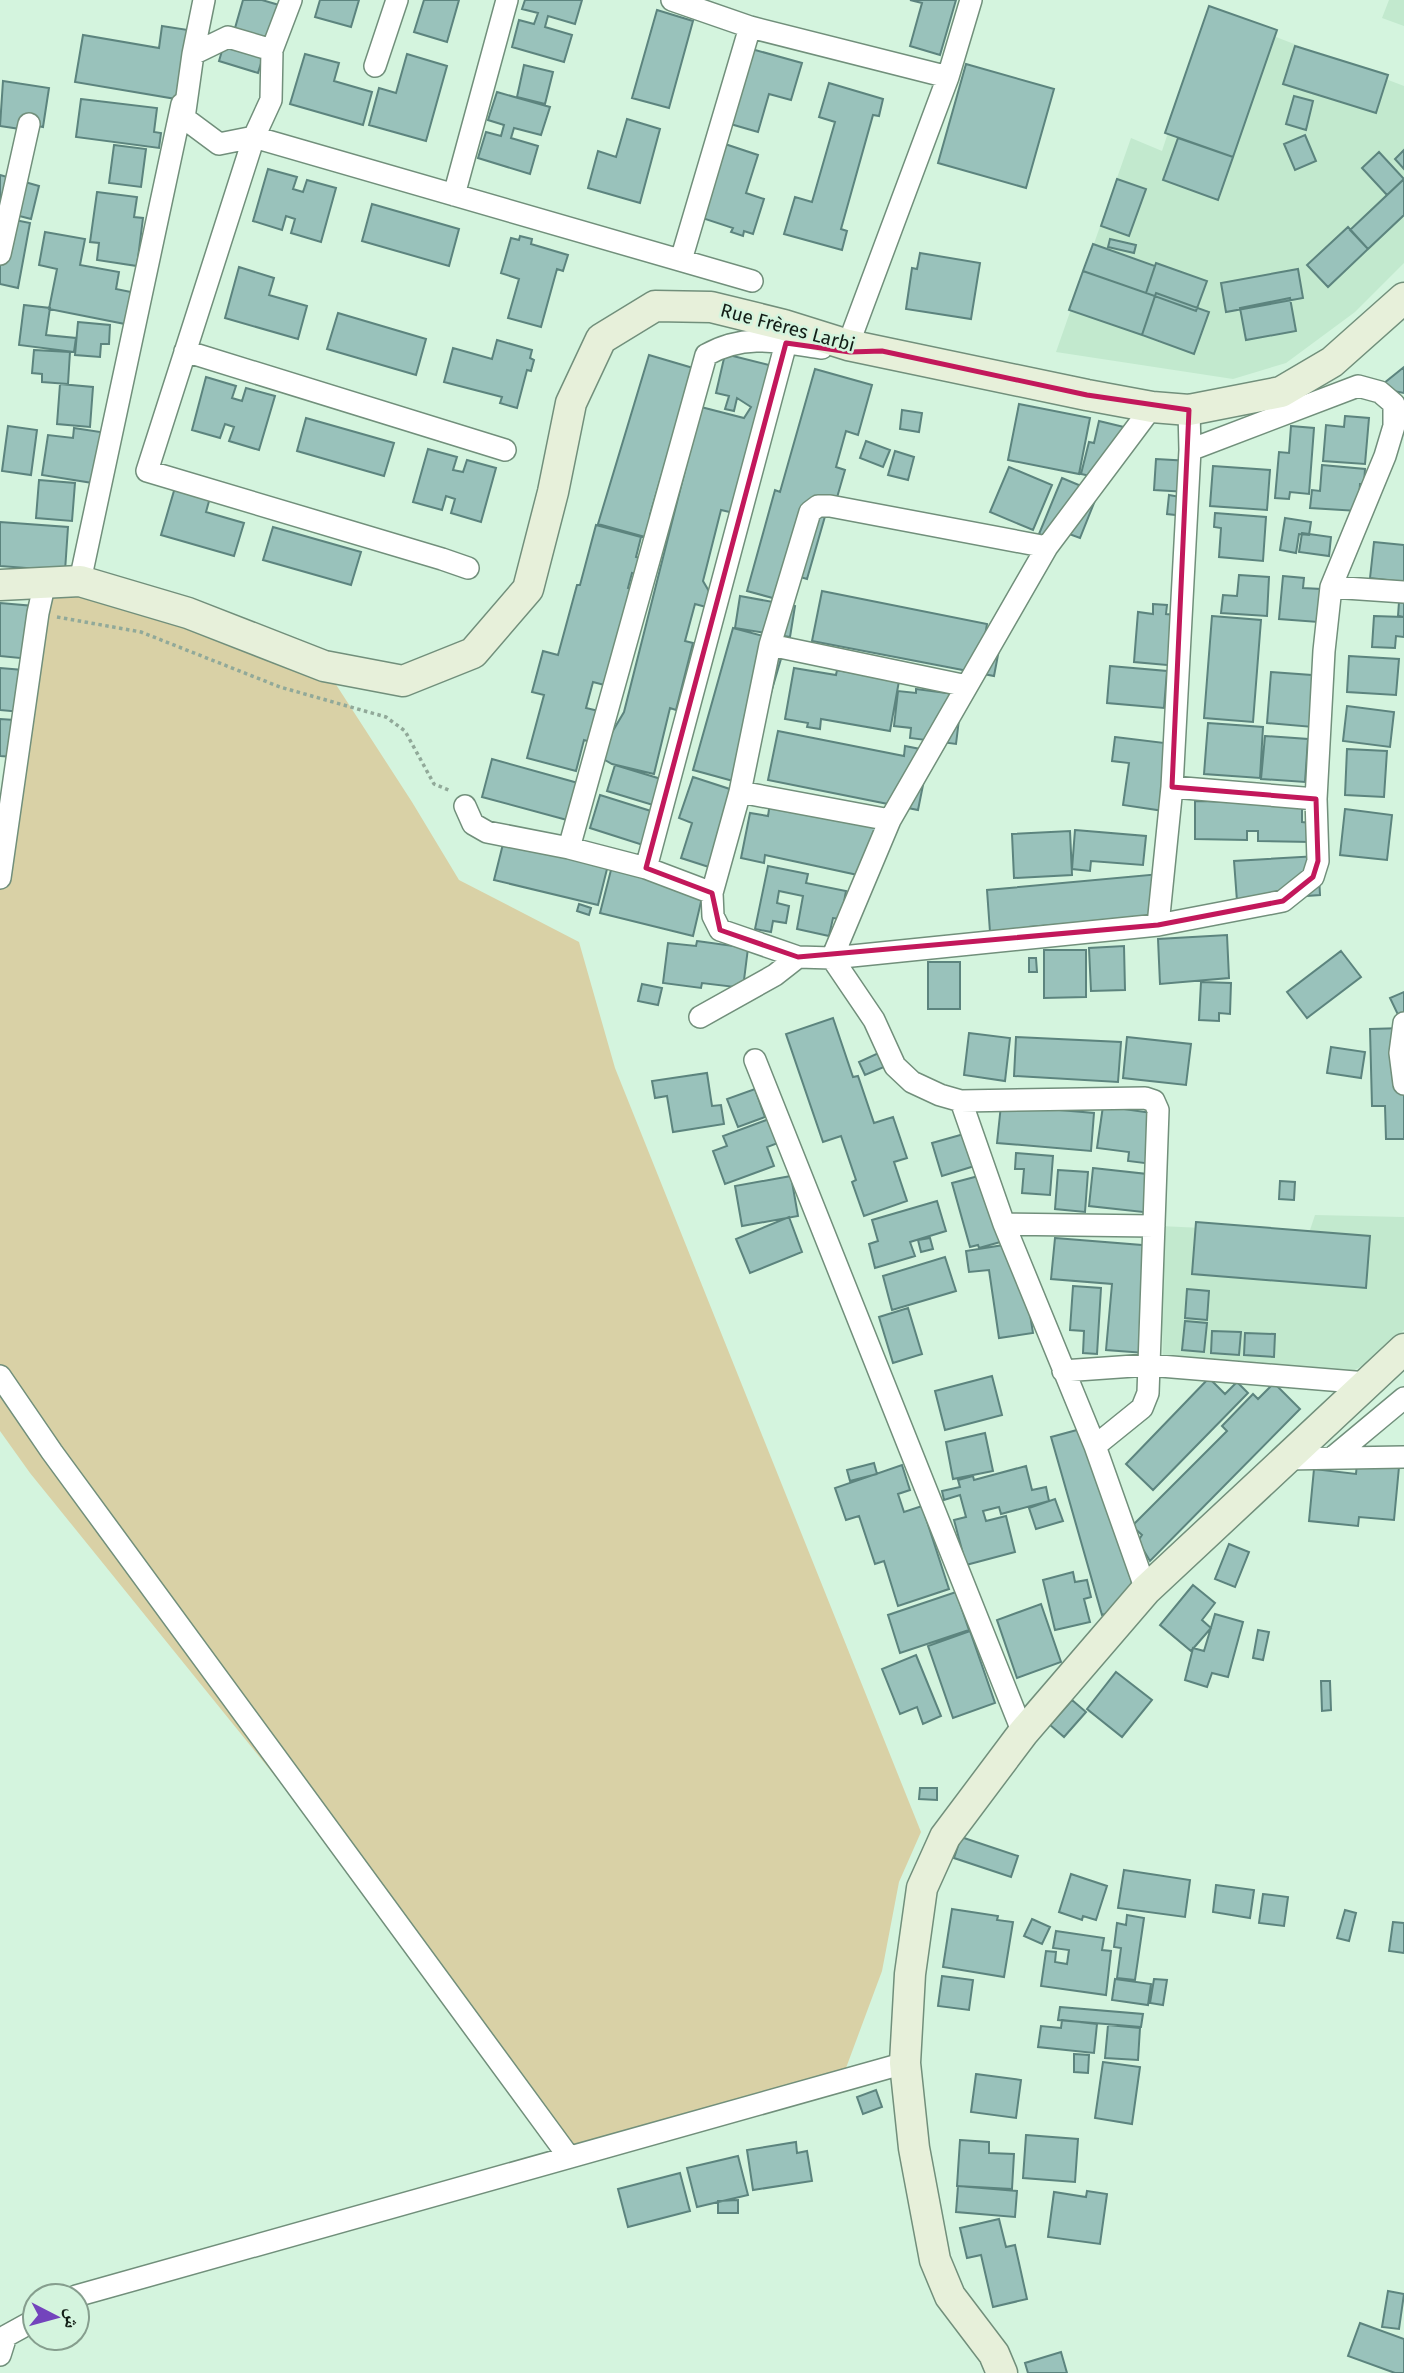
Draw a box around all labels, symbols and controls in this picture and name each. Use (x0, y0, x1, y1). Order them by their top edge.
street label: Rue Frères Larbi (718, 298, 858, 356)
north arrow (21, 2282, 91, 2352)
text: ش (60, 2307, 85, 2330)

